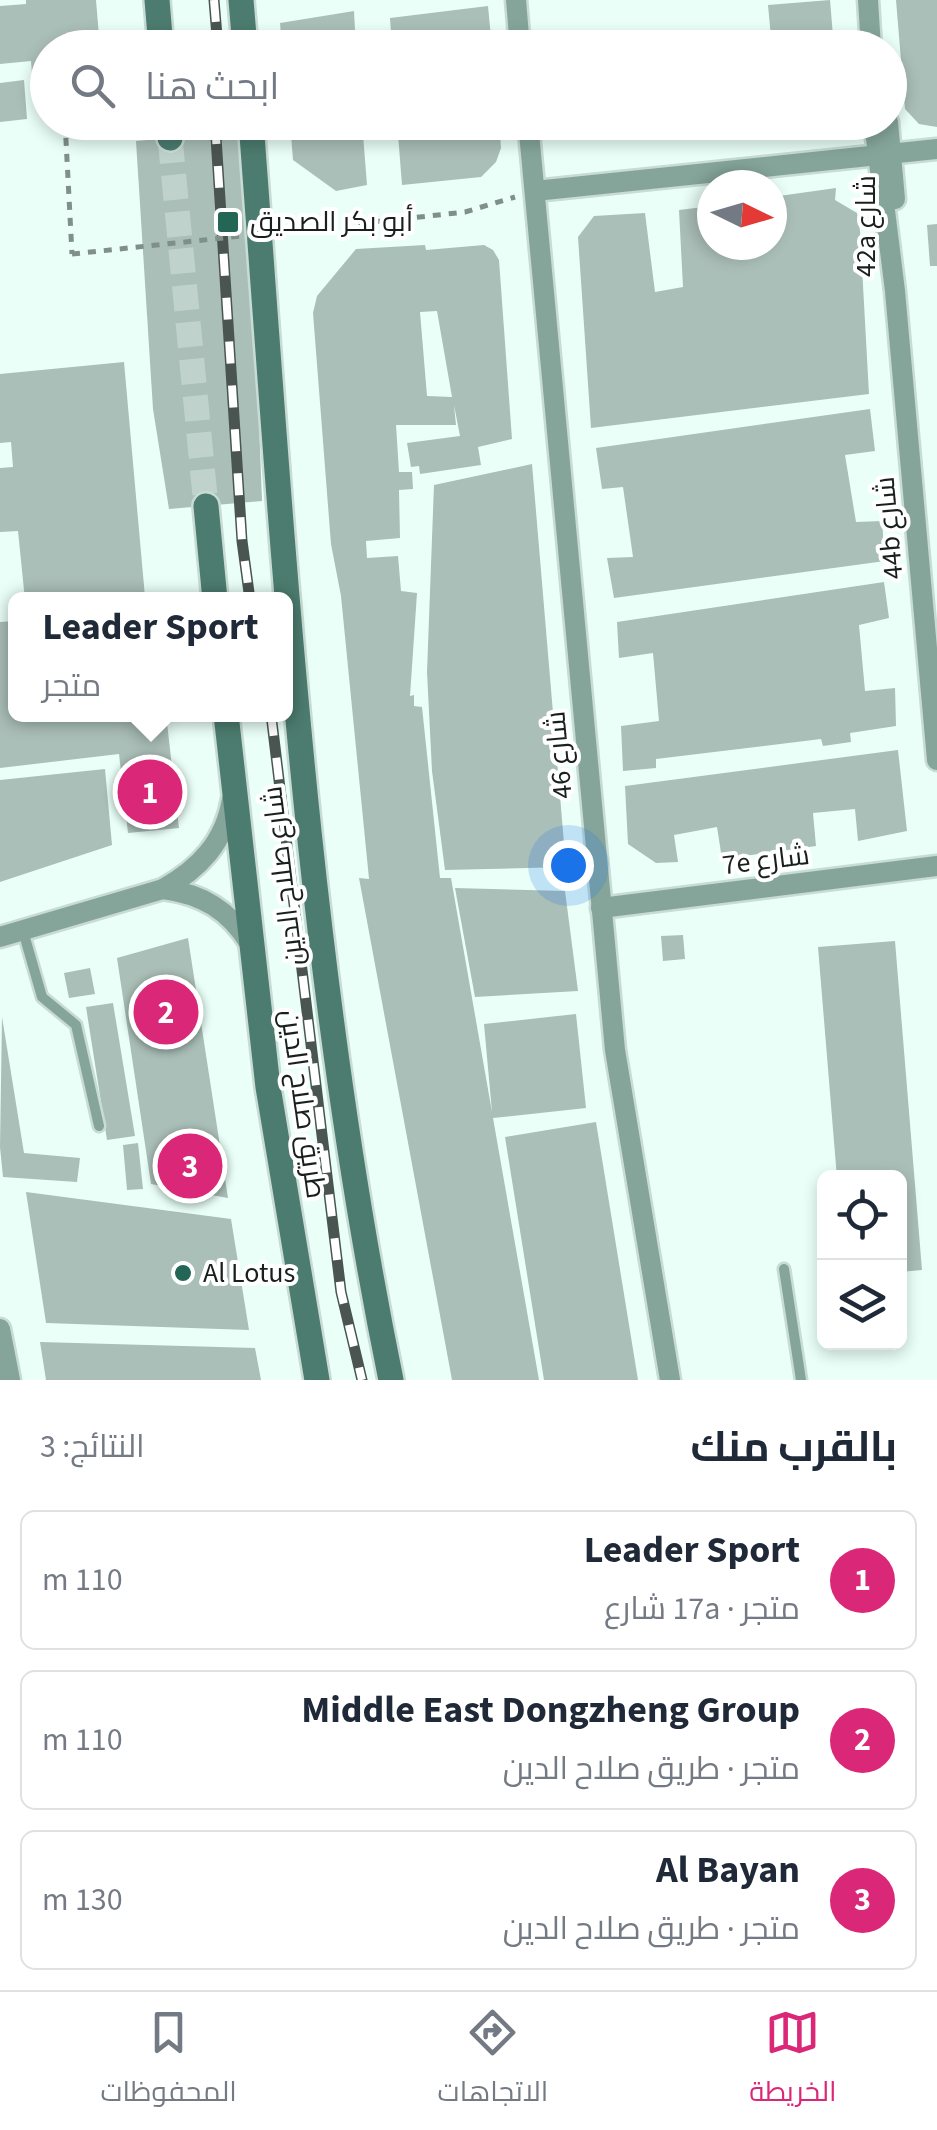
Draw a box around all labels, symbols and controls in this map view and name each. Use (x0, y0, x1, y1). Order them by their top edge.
search box (30, 30, 907, 140)
icon: search (65, 58, 120, 113)
text: ابحث هنا (145, 60, 280, 114)
north arrow (697, 170, 787, 260)
street label: 42a شارع (846, 175, 886, 277)
place label: أبو بكر الصديق (250, 202, 413, 242)
marker: أبو بكر الصديق (215, 209, 241, 235)
street label: 44b شارع (865, 475, 913, 581)
popup (8, 592, 293, 722)
text: Leader Sport (42, 600, 259, 654)
text: متجر (42, 663, 101, 709)
street label: شارع 46 (535, 710, 583, 800)
pin: 1 (118, 754, 182, 830)
street label: شارع صلاح الدين (252, 784, 314, 968)
street label: 7e شارع (720, 835, 812, 885)
your location (543, 840, 594, 891)
pin: 2 (134, 974, 198, 1050)
street label: طريق صلاح الدين (270, 1007, 336, 1201)
pin: 3 (158, 1128, 222, 1204)
map controls (817, 1170, 907, 1350)
button: locate (817, 1170, 907, 1260)
place label: Al Lotus (203, 1253, 295, 1293)
button: layers (817, 1260, 907, 1350)
marker: Al Lotus (172, 1262, 194, 1284)
text: بالقرب منك (690, 1418, 897, 1478)
text: النتائج: 3 (40, 1424, 145, 1470)
text: Leader Sport (584, 1523, 800, 1577)
text: 110 m (42, 1557, 123, 1603)
text: 1 (854, 1557, 871, 1603)
text: متجر · 17a شارع (604, 1586, 800, 1632)
text: Middle East Dongzheng Group (301, 1683, 800, 1737)
text: 110 m (42, 1717, 123, 1763)
text: 2 (854, 1717, 871, 1763)
text: متجر · طريق صلاح الدين (503, 1746, 800, 1792)
text: Al Bayan (656, 1843, 800, 1897)
text: 130 m (42, 1877, 123, 1923)
text: 3 (854, 1877, 871, 1923)
text: متجر · طريق صلاح الدين (503, 1906, 800, 1952)
tab: المحفوظات (100, 2005, 237, 2117)
tab: الاتجاهات (438, 2005, 548, 2117)
tab: الخريطة (749, 2005, 837, 2117)

